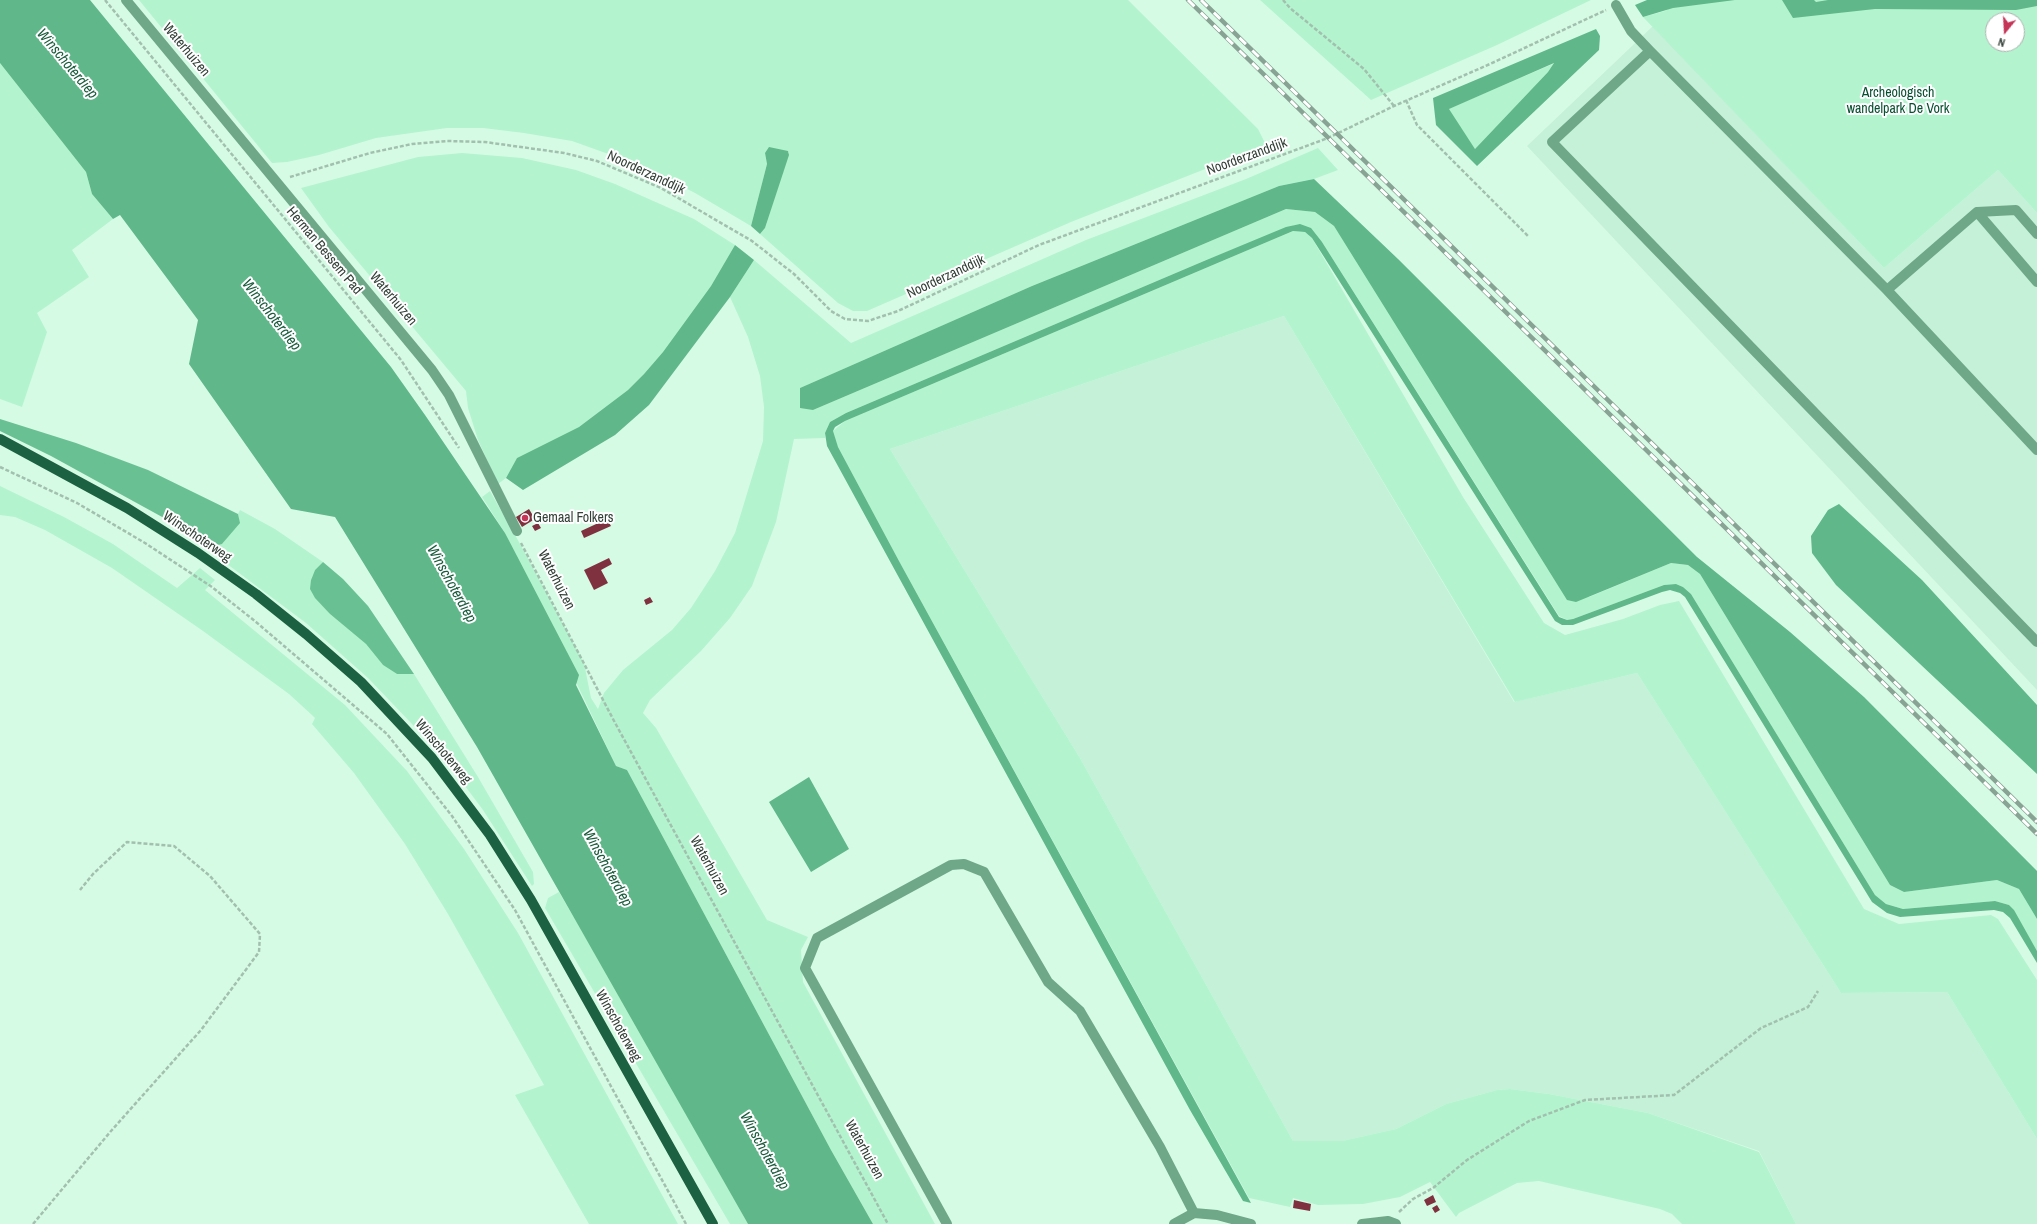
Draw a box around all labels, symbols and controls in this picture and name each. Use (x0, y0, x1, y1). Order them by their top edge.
north arrow (1985, 12, 2025, 52)
street label: Waterhuizen (159, 20, 213, 80)
water label: Winschoterdiep (33, 25, 101, 103)
text: N (1996, 35, 2007, 50)
park label: Archeologisch wandelpark De Vork (1847, 85, 1949, 118)
street label: Noorderzanddijk (1205, 135, 1289, 179)
street label: Noorderzanddijk (604, 148, 688, 198)
street label: Herman Bessem Pad (283, 204, 365, 298)
street label: Noorderzanddijk (904, 252, 988, 302)
street label: Waterhuizen (366, 269, 420, 329)
water label: Winschoterdiep (237, 276, 305, 354)
street label: Winschoterweg (160, 508, 234, 566)
place label: Gemaal Folkers (533, 510, 613, 526)
marker: Gemaal Folkers (520, 513, 530, 523)
water label: Winschoterdiep (422, 542, 480, 626)
street label: Waterhuizen (534, 547, 578, 613)
street label: Winschoterweg (411, 716, 475, 788)
water label: Winschoterdiep (578, 826, 636, 910)
street label: Waterhuizen (686, 834, 732, 898)
street label: Winschoterweg (591, 987, 645, 1065)
water label: Winschoterdiep (735, 1109, 793, 1193)
street label: Waterhuizen (841, 1118, 887, 1182)

